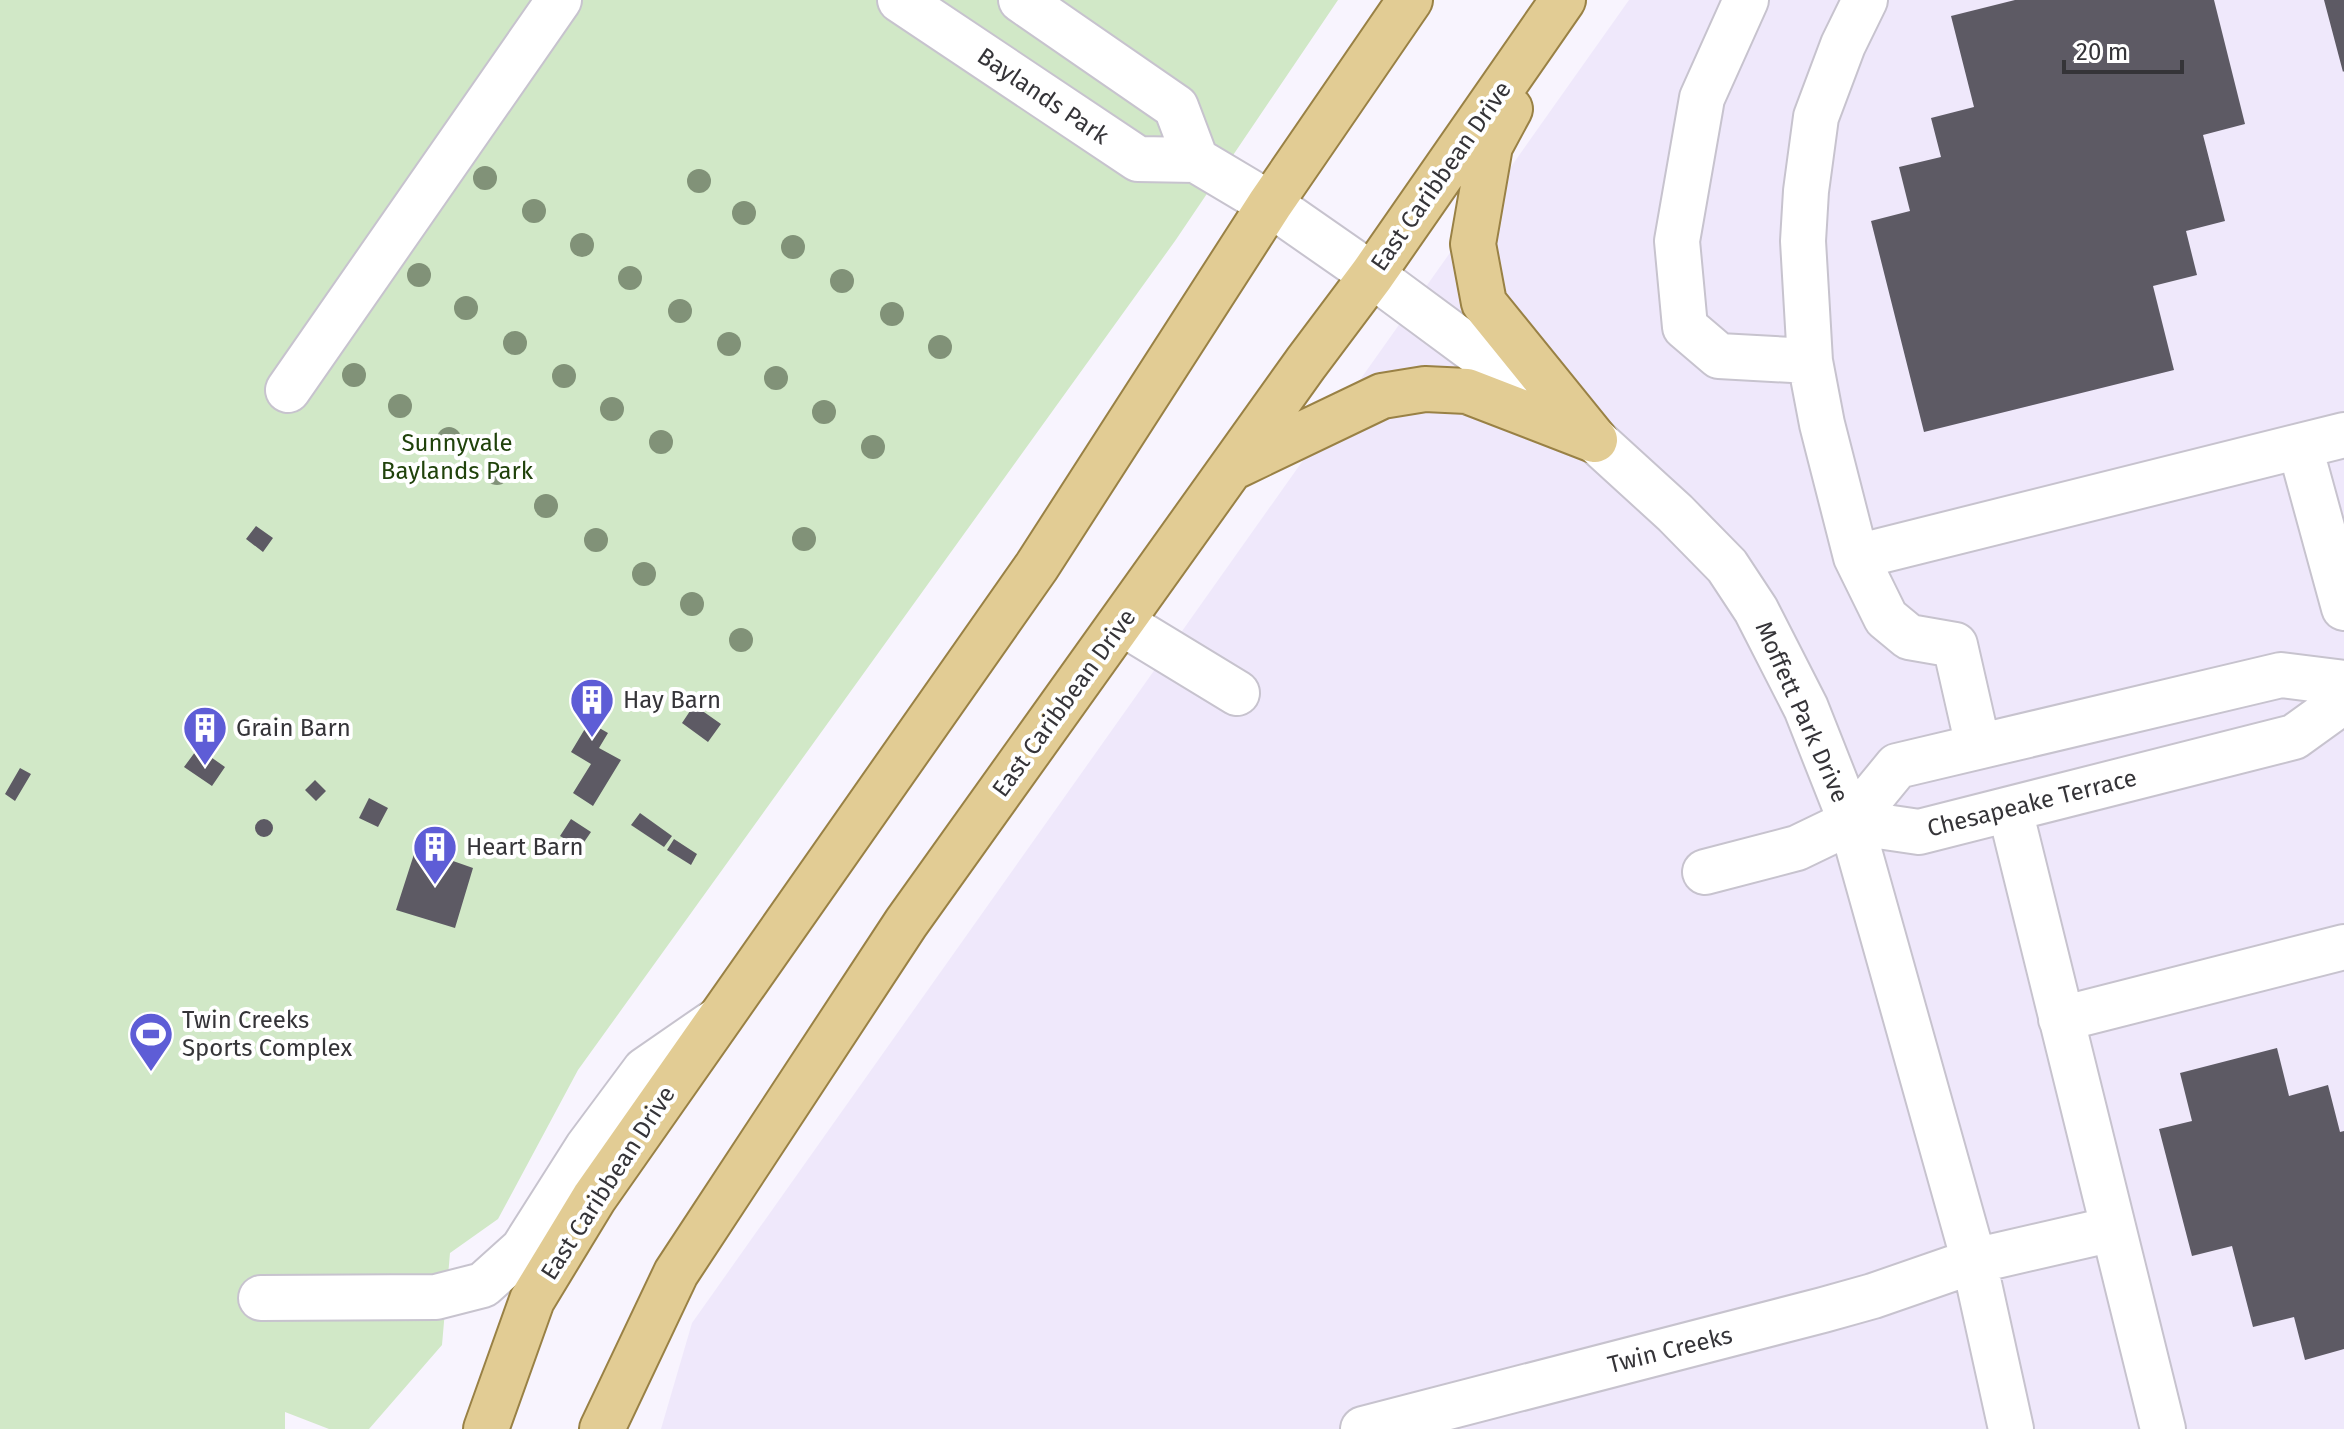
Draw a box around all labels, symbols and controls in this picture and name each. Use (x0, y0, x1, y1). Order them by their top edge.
scale bar (2064, 24, 2182, 74)
text: 20 m (2076, 38, 2128, 66)
street label: Baylands Park (972, 42, 1115, 151)
street label: East Caribbean Drive (1365, 76, 1517, 276)
park label: Sunnyvale Baylands Park (381, 429, 534, 485)
street label: East Caribbean Drive (987, 604, 1141, 802)
street label: Moffett Park Drive (1750, 617, 1854, 807)
building icon: Hay Barn (568, 676, 616, 739)
place label: Hay Barn (623, 686, 721, 714)
building icon: Grain Barn (181, 704, 229, 767)
place label: Grain Barn (236, 714, 351, 742)
street label: Chesapeake Terrace (1924, 763, 2140, 843)
building icon: Heart Barn (411, 823, 459, 886)
place label: Heart Barn (466, 833, 583, 861)
place label: Twin Creeks Sports Complex (182, 1006, 352, 1062)
sports icon: Twin Creeks Sports Complex (127, 1010, 175, 1073)
street label: East Caribbean Drive (535, 1081, 681, 1285)
street label: Twin Creeks (1605, 1321, 1735, 1379)

